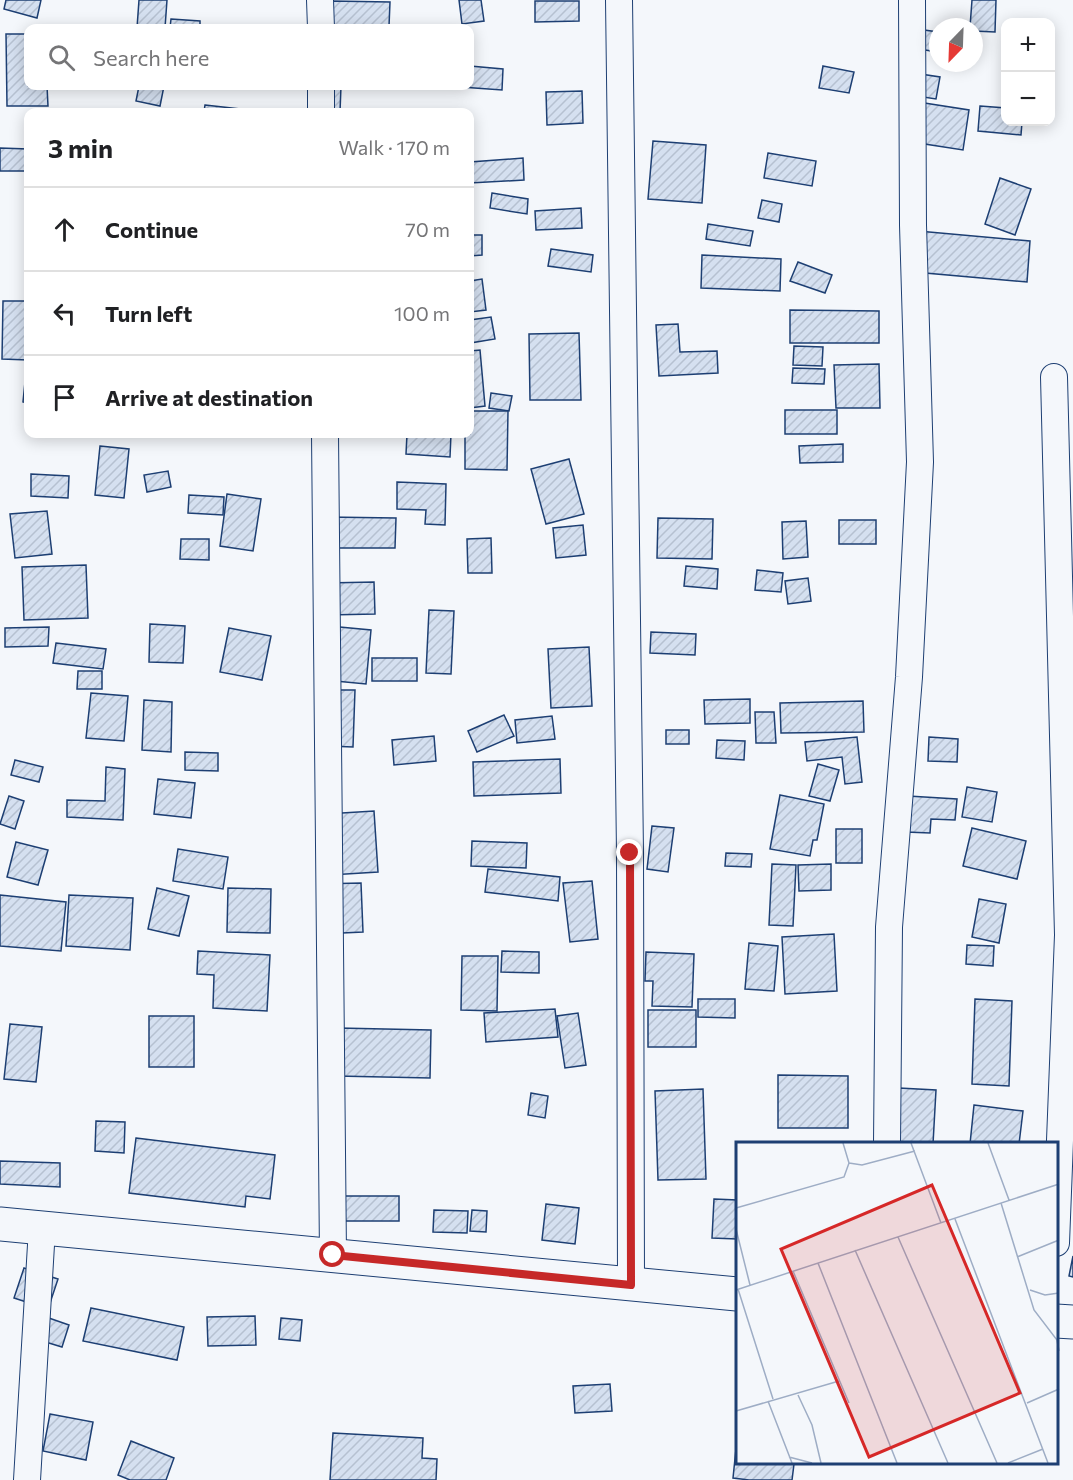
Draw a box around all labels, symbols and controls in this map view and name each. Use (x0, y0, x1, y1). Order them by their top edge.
north arrow (929, 18, 983, 72)
map controls (1001, 18, 1055, 126)
button: + (1001, 18, 1055, 72)
search box (24, 24, 474, 90)
icon: search (45, 41, 78, 74)
text: Search here (93, 44, 209, 71)
button: − (1001, 72, 1055, 126)
text: 3 min (48, 132, 113, 163)
text: Walk · 170 m (339, 135, 450, 159)
icon: ahead (48, 213, 81, 246)
text: Continue (105, 216, 198, 243)
text: 70 m (405, 217, 450, 241)
icon: left (48, 297, 81, 330)
text: Turn left (105, 300, 192, 327)
text: 100 m (394, 301, 450, 325)
icon: arrive (48, 381, 81, 414)
text: Arrive at destination (105, 384, 313, 411)
route end (616, 839, 642, 865)
inset map (736, 1142, 1058, 1465)
route start (319, 1241, 345, 1267)

